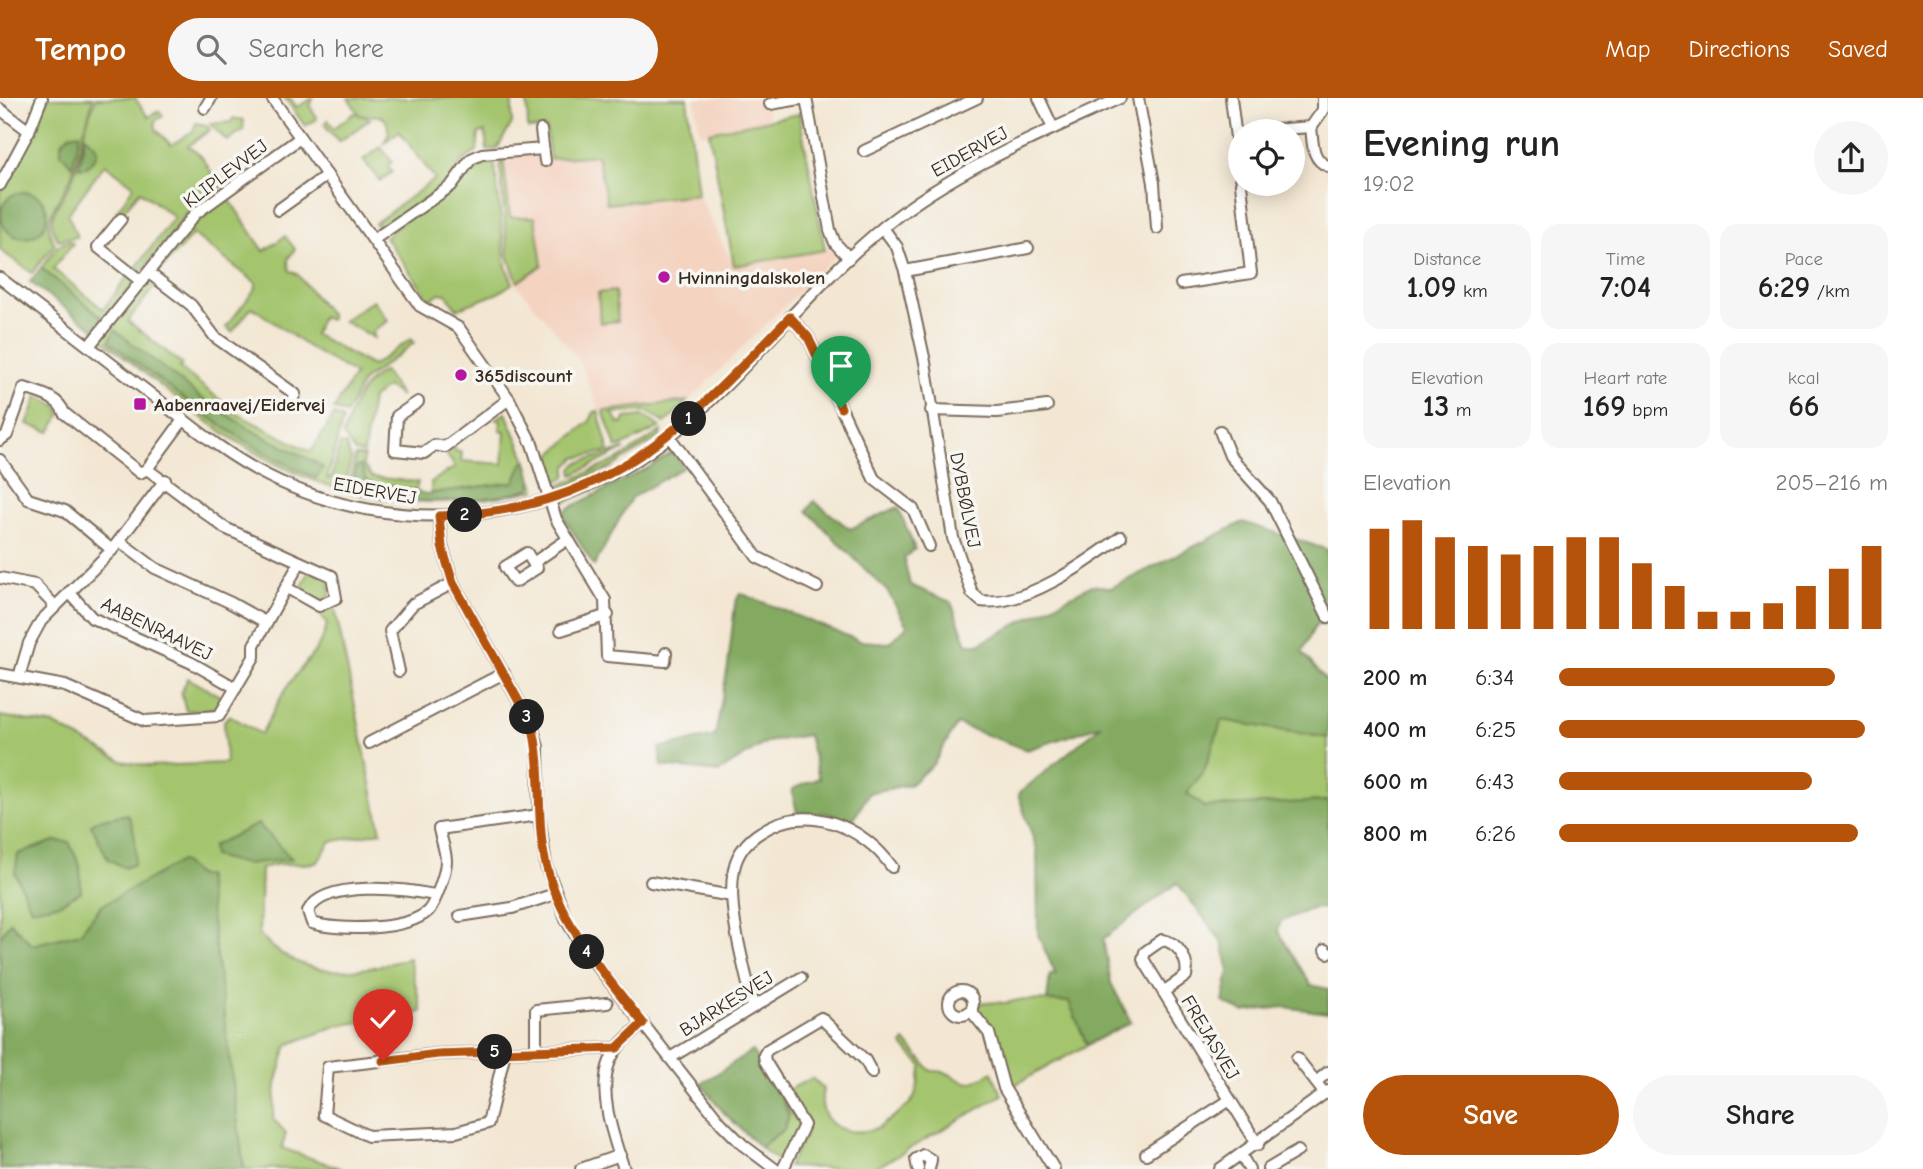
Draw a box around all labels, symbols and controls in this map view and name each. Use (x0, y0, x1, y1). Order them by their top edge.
search box (168, 18, 658, 81)
text: Tempo (35, 30, 126, 68)
icon: search (192, 30, 230, 68)
text: Search here (248, 34, 384, 64)
text: Map (1605, 35, 1651, 63)
text: Directions (1689, 35, 1790, 63)
text: Saved (1828, 35, 1888, 63)
map controls (1228, 119, 1305, 196)
button: locate (1228, 119, 1305, 196)
button: share (1814, 121, 1888, 195)
street label: EIDERVEJ (927, 122, 1012, 182)
text: Evening run (1363, 122, 1560, 166)
street label: KLIPLEVVEJ (179, 135, 272, 213)
text: 19:02 (1363, 170, 1415, 197)
text: Distance (1413, 248, 1481, 270)
text: Time (1606, 248, 1645, 270)
text: Pace (1785, 248, 1823, 270)
place label: Hvinningdalskolen (678, 267, 825, 289)
marker: Hvinningdalskolen (656, 269, 672, 285)
text: 1.09 (1406, 270, 1457, 305)
text: 7:04 (1600, 270, 1651, 305)
text: 6:29 (1758, 270, 1810, 305)
text: km (1457, 280, 1488, 302)
text: /km (1810, 280, 1850, 302)
pin (811, 336, 871, 408)
icon: arrive (822, 347, 860, 385)
place label: 365discount (475, 365, 573, 387)
marker: 365discount (453, 367, 469, 383)
text: Elevation (1411, 367, 1484, 389)
text: Heart rate (1584, 367, 1667, 389)
text: kcal (1788, 367, 1820, 389)
text: 13 (1423, 389, 1449, 424)
text: 169 (1583, 389, 1626, 424)
text: 66 (1788, 389, 1820, 424)
place label: Aabenraavej/Eidervej (154, 394, 325, 416)
marker: Aabenraavej/Eidervej (132, 396, 148, 412)
text: m (1449, 399, 1471, 421)
text: bpm (1626, 399, 1668, 421)
pin: 1 (672, 402, 706, 436)
text: 1 (685, 407, 692, 429)
street label: DYBBØLVEJ (945, 451, 985, 550)
text: Elevation (1363, 469, 1451, 496)
text: 205–216 m (1775, 469, 1888, 496)
street label: EIDERVEJ (332, 473, 418, 509)
pin: 2 (448, 498, 482, 532)
text: 2 (460, 503, 469, 525)
street label: AABENRAAVEJ (97, 593, 216, 665)
text: 200 m (1363, 664, 1427, 691)
text: 6:34 (1475, 664, 1514, 691)
pin: 3 (510, 700, 544, 734)
text: 3 (522, 705, 531, 727)
text: 400 m (1363, 716, 1427, 743)
text: 6:25 (1475, 716, 1516, 743)
text: 600 m (1363, 768, 1428, 795)
text: 6:43 (1475, 768, 1514, 795)
text: 800 m (1363, 820, 1428, 847)
text: 6:26 (1475, 820, 1516, 847)
pin: 4 (570, 934, 604, 970)
text: 4 (582, 940, 591, 962)
street label: BJARKESVEJ (676, 966, 777, 1041)
pin (353, 989, 413, 1061)
street label: FREJASVEJ (1176, 991, 1244, 1084)
icon: check (364, 1000, 402, 1038)
pin: 5 (477, 1034, 512, 1070)
text: 5 (489, 1040, 500, 1062)
button: Save (1363, 1075, 1619, 1155)
button: Share (1633, 1075, 1888, 1155)

